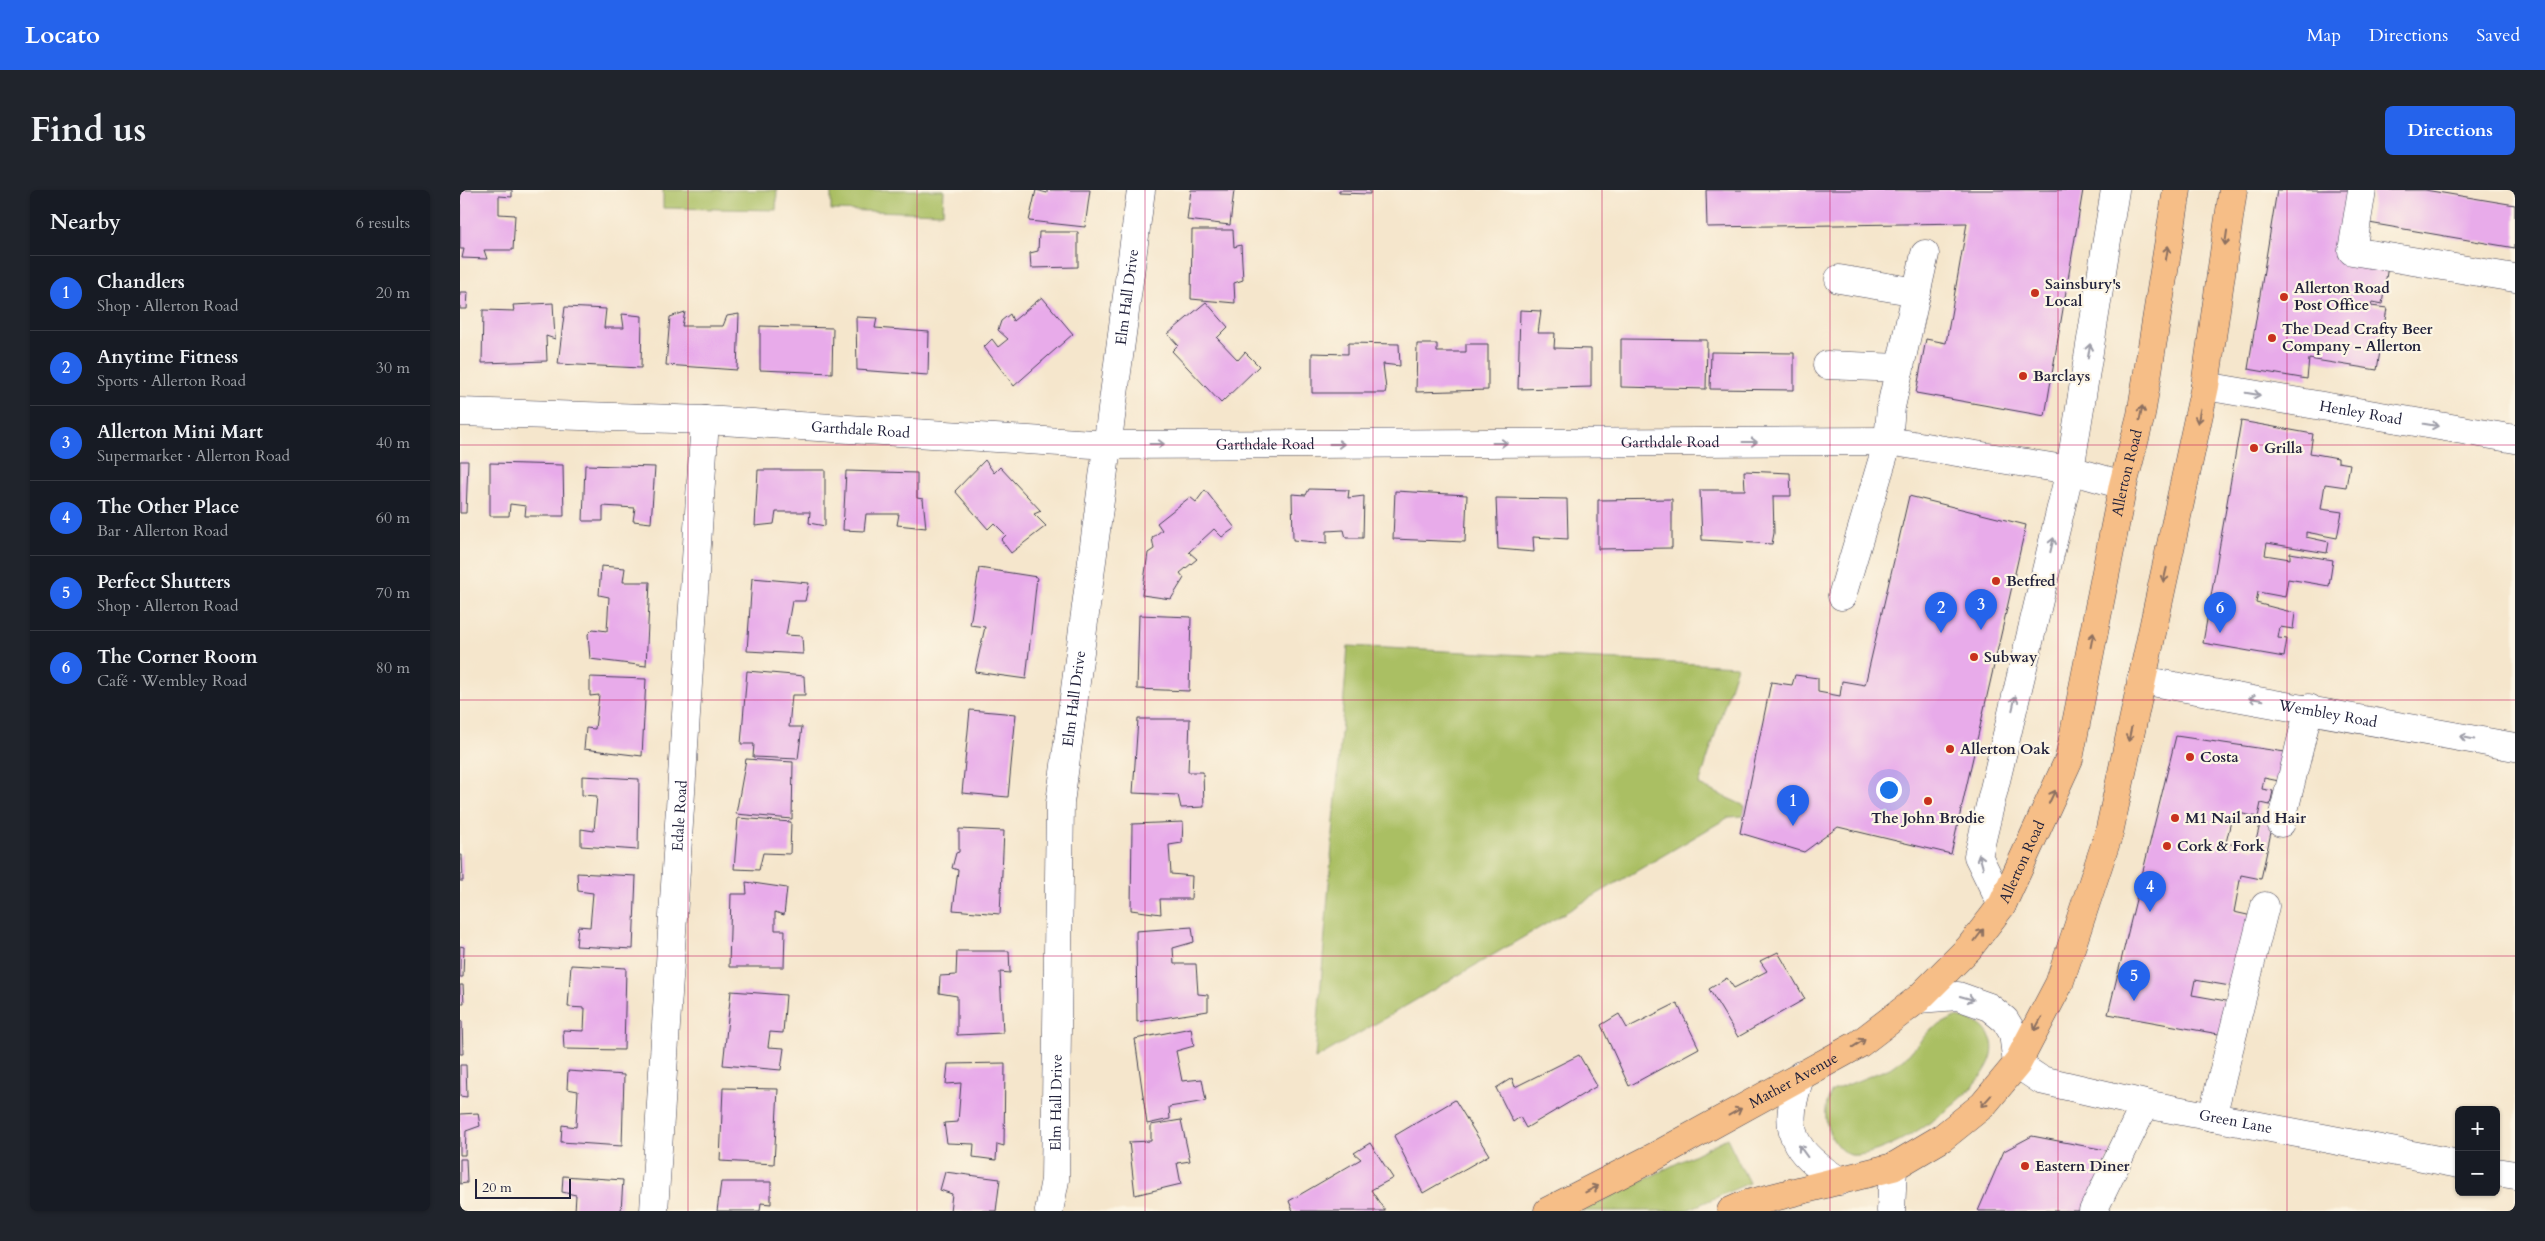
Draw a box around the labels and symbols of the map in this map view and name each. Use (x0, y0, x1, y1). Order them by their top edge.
one-way arrow (2221, 230, 2231, 246)
one-way arrow (2163, 245, 2173, 261)
street label: Elm Hall Drive (1111, 248, 1143, 346)
place label: Sainsbury's Local (2045, 274, 2121, 311)
place label: Allerton Road Post Office (2294, 278, 2390, 315)
marker: Sainsbury's Local (2029, 287, 2041, 299)
marker: Allerton Road Post Office (2278, 291, 2290, 303)
place label: The Dead Crafty Beer Company - Allerton (2282, 319, 2433, 356)
marker: The Dead Crafty Beer Company - Allerton (2266, 332, 2278, 344)
one-way arrow (2084, 344, 2094, 360)
place label: Barclays (2033, 366, 2090, 386)
marker: Barclays (2017, 370, 2029, 382)
one-way arrow (2245, 389, 2261, 399)
street label: Henley Road (2318, 396, 2404, 430)
one-way arrow (2137, 405, 2146, 421)
one-way arrow (2194, 408, 2203, 424)
street label: Garthdale Road (811, 417, 911, 443)
one-way arrow (2422, 420, 2438, 430)
street label: Allerton Road (2107, 427, 2147, 518)
street label: Garthdale Road (1621, 432, 1720, 452)
street label: Garthdale Road (1216, 434, 1315, 454)
one-way arrow (1742, 437, 1758, 447)
one-way arrow (1492, 438, 1508, 448)
place label: Grilla (2264, 438, 2303, 458)
one-way arrow (1149, 439, 1165, 449)
one-way arrow (1329, 439, 1345, 449)
marker: Grilla (2248, 442, 2260, 454)
one-way arrow (2048, 538, 2057, 554)
one-way arrow (2160, 567, 2169, 583)
place label: Betfred (2006, 571, 2056, 591)
marker: Betfred (1990, 575, 2002, 587)
pin: 3 (1965, 589, 1997, 630)
pin: 2 (1925, 592, 1957, 633)
pin: 6 (2204, 592, 2236, 633)
one-way arrow (2088, 633, 2098, 649)
place label: Subway (1984, 647, 2038, 667)
street label: Elm Hall Drive (1058, 649, 1090, 748)
marker: Subway (1968, 651, 1980, 663)
one-way arrow (2248, 694, 2264, 704)
street label: Wembley Road (2276, 695, 2379, 732)
one-way arrow (2010, 696, 2019, 712)
one-way arrow (2125, 725, 2134, 741)
one-way arrow (2459, 733, 2475, 742)
place label: Allerton Oak (1960, 739, 2051, 759)
marker: Allerton Oak (1944, 743, 1956, 755)
place label: Costa (2200, 747, 2239, 767)
marker: Costa (2184, 751, 2196, 763)
your location (1876, 777, 1902, 803)
street label: Edale Road (667, 780, 692, 852)
pin: 1 (1777, 785, 1809, 826)
one-way arrow (2047, 790, 2057, 805)
marker: The John Brodie (1922, 795, 1934, 807)
place label: The John Brodie (1871, 808, 1985, 828)
place label: M1 Nail and Hair (2185, 808, 2307, 828)
marker: M1 Nail and Hair (2169, 812, 2181, 824)
street label: Allerton Road (1994, 817, 2049, 907)
place label: Cork & Fork (2177, 836, 2265, 856)
marker: Cork & Fork (2161, 840, 2173, 852)
one-way arrow (1976, 853, 1985, 869)
pin: 4 (2134, 871, 2166, 912)
one-way arrow (1974, 929, 1985, 942)
pin: 5 (2118, 960, 2150, 1001)
one-way arrow (1958, 994, 1974, 1004)
one-way arrow (2033, 1016, 2042, 1031)
one-way arrow (1852, 1038, 1866, 1048)
street label: Mather Avenue (1745, 1048, 1841, 1113)
street label: Elm Hall Drive (1045, 1054, 1067, 1151)
one-way arrow (1980, 1095, 1992, 1108)
street label: Green Lane (2197, 1105, 2274, 1138)
one-way arrow (1727, 1106, 1741, 1116)
one-way arrow (1798, 1144, 1808, 1158)
place label: Eastern Diner (2035, 1156, 2130, 1176)
marker: Eastern Diner (2019, 1160, 2031, 1172)
scale bar (475, 1176, 571, 1199)
one-way arrow (1584, 1184, 1599, 1193)

